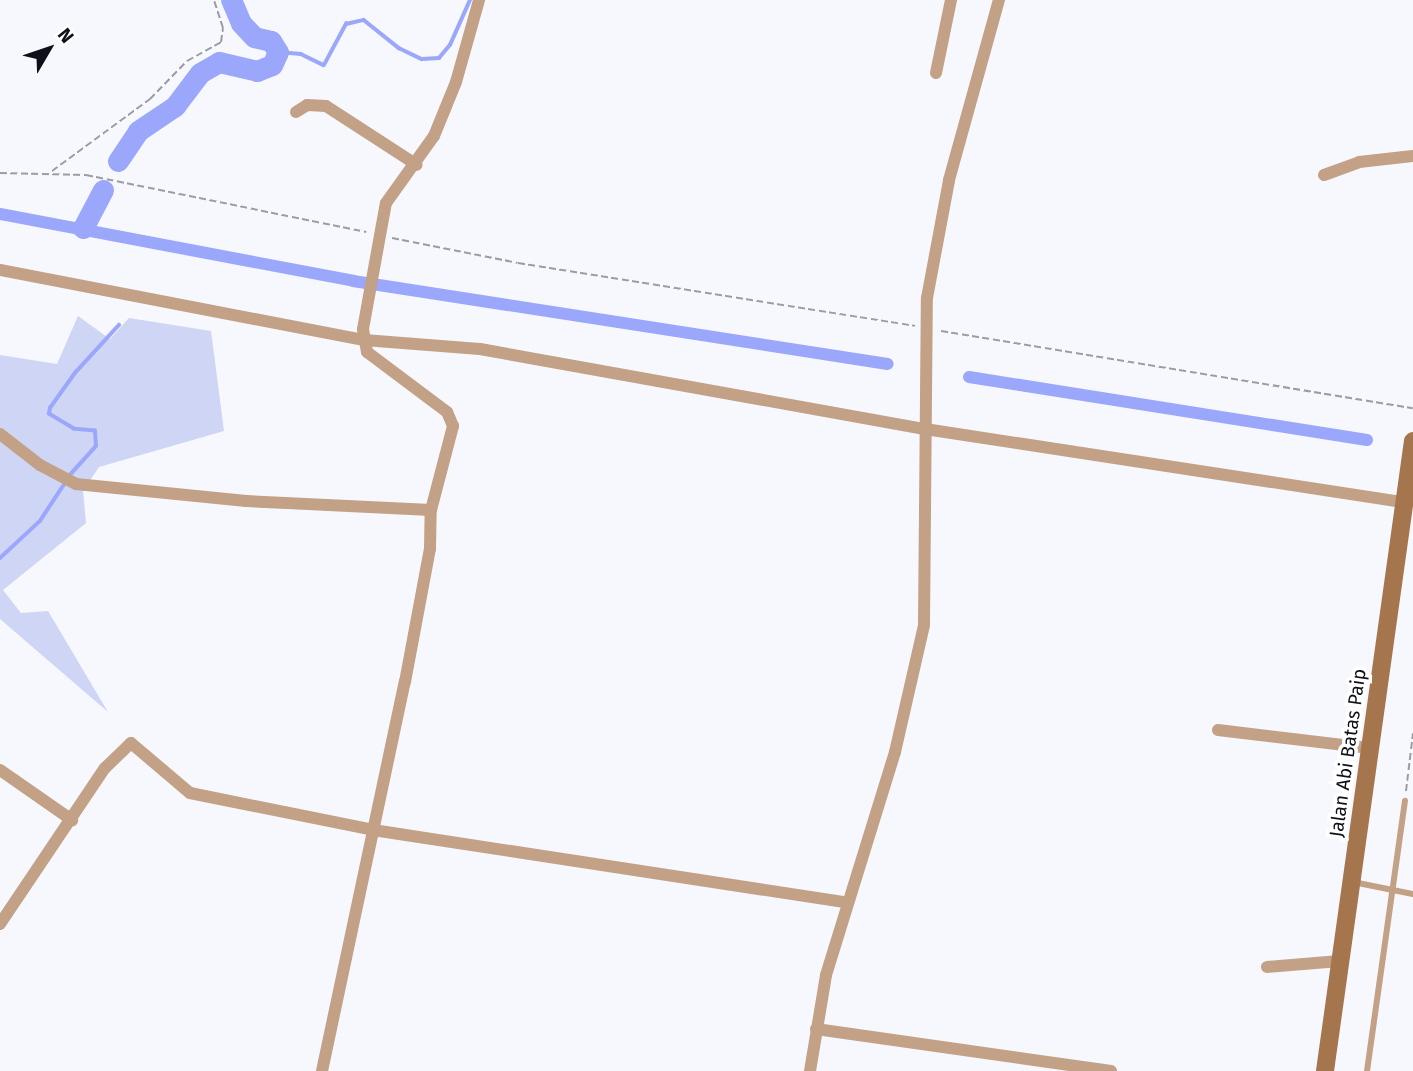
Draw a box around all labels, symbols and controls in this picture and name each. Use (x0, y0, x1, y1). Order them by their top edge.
north arrow (14, 14, 84, 84)
text: N (53, 23, 79, 48)
street label: Jalan Abi Batas Paip (1325, 667, 1371, 839)

